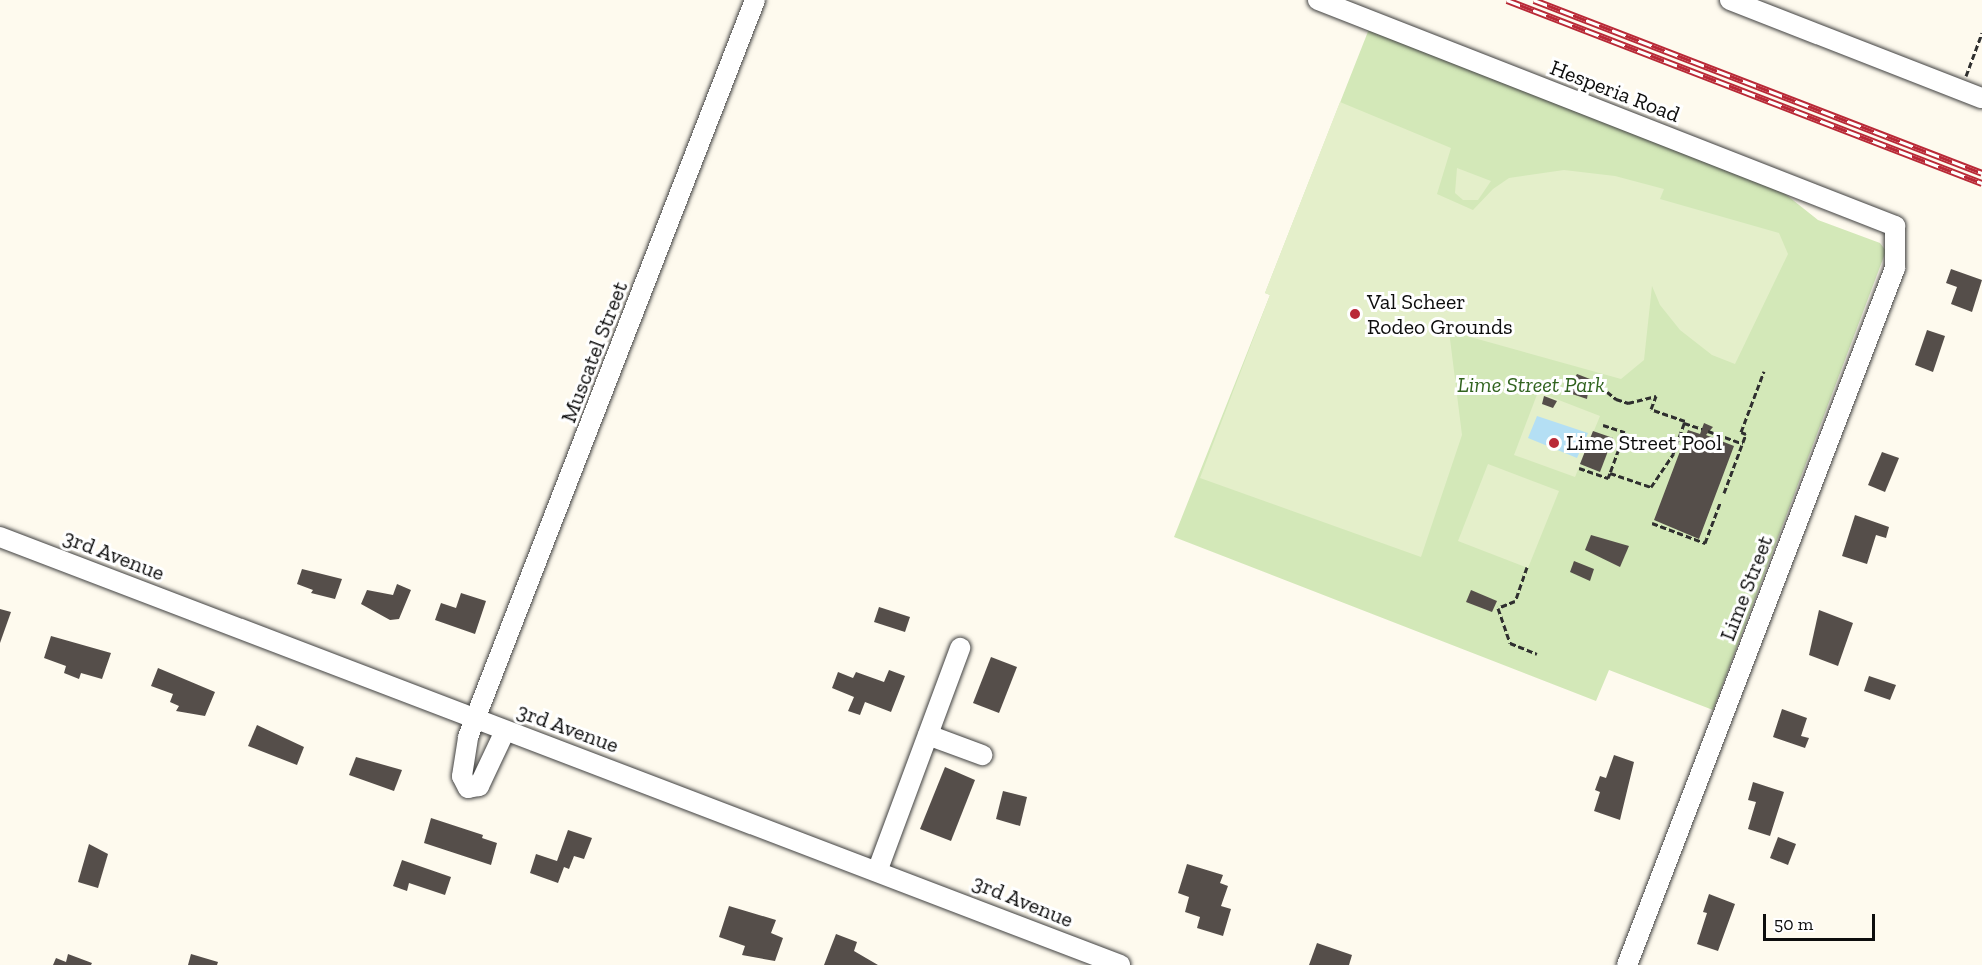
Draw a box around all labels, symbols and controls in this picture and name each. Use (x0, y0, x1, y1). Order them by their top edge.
street label: Hesperia Road (1546, 54, 1684, 128)
street label: Muscatel Street (555, 278, 633, 426)
place label: Val Scheer Rodeo Grounds (1367, 288, 1513, 340)
marker: Val Scheer Rodeo Grounds (1348, 307, 1362, 321)
park label: Lime Street Park (1457, 372, 1605, 398)
place label: Lime Street Pool (1566, 430, 1722, 456)
marker: Lime Street Pool (1547, 436, 1561, 450)
street label: 3rd Avenue (59, 524, 169, 586)
street label: Lime Street (1714, 532, 1778, 644)
street label: 3rd Avenue (513, 697, 623, 759)
street label: 3rd Avenue (969, 869, 1077, 933)
scale bar (1766, 902, 1878, 940)
text: 50 m (1774, 913, 1813, 935)

